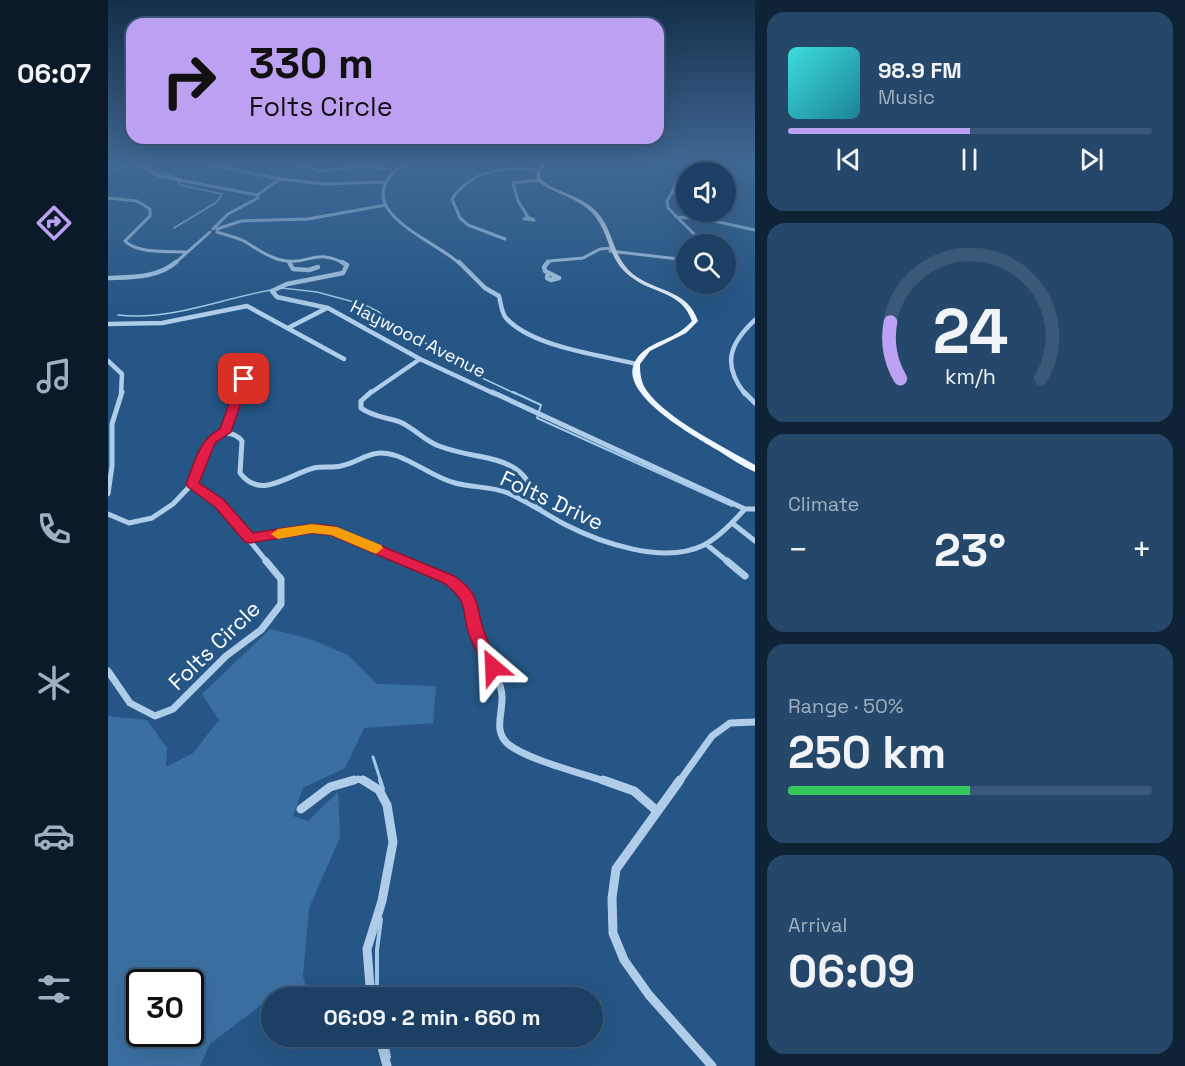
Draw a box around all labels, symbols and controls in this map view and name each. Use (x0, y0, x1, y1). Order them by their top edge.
text: 330 m (249, 37, 374, 90)
icon: right (150, 42, 228, 120)
text: 06:07 (17, 56, 91, 91)
text: 98.9 FM (878, 56, 962, 84)
text: Music (878, 84, 935, 110)
text: Folts Circle (249, 89, 393, 124)
icon: previous (832, 143, 865, 176)
icon: pause (953, 143, 986, 176)
icon: next (1075, 143, 1108, 176)
map controls (676, 162, 736, 294)
button: sound (676, 162, 736, 222)
icon: directions (33, 202, 75, 244)
button: search (676, 234, 736, 294)
text: 24 (932, 292, 1008, 371)
street label: Haywood Avenue (347, 294, 490, 383)
pin (218, 353, 269, 404)
icon: music (33, 355, 75, 397)
icon: arrive (227, 362, 260, 395)
text: km/h (944, 364, 996, 391)
street label: Folts Drive (496, 464, 608, 536)
text: Climate (788, 491, 859, 517)
icon: phone (33, 508, 75, 550)
text: 23° (934, 522, 1006, 579)
text: − (788, 529, 808, 571)
text: + (1132, 529, 1152, 571)
street label: Folts Circle (162, 594, 266, 696)
position arrow (461, 635, 525, 699)
icon: climate (33, 662, 75, 704)
text: Range · 50% (788, 693, 903, 719)
text: 250 km (788, 724, 946, 781)
icon: car (33, 815, 75, 857)
text: Arrival (788, 912, 847, 938)
text: 06:09 (788, 943, 915, 1000)
icon: filters (33, 968, 75, 1010)
speed limit sign: 30 (126, 969, 204, 1047)
text: 06:09 · 2 min · 660 m (324, 1003, 540, 1031)

